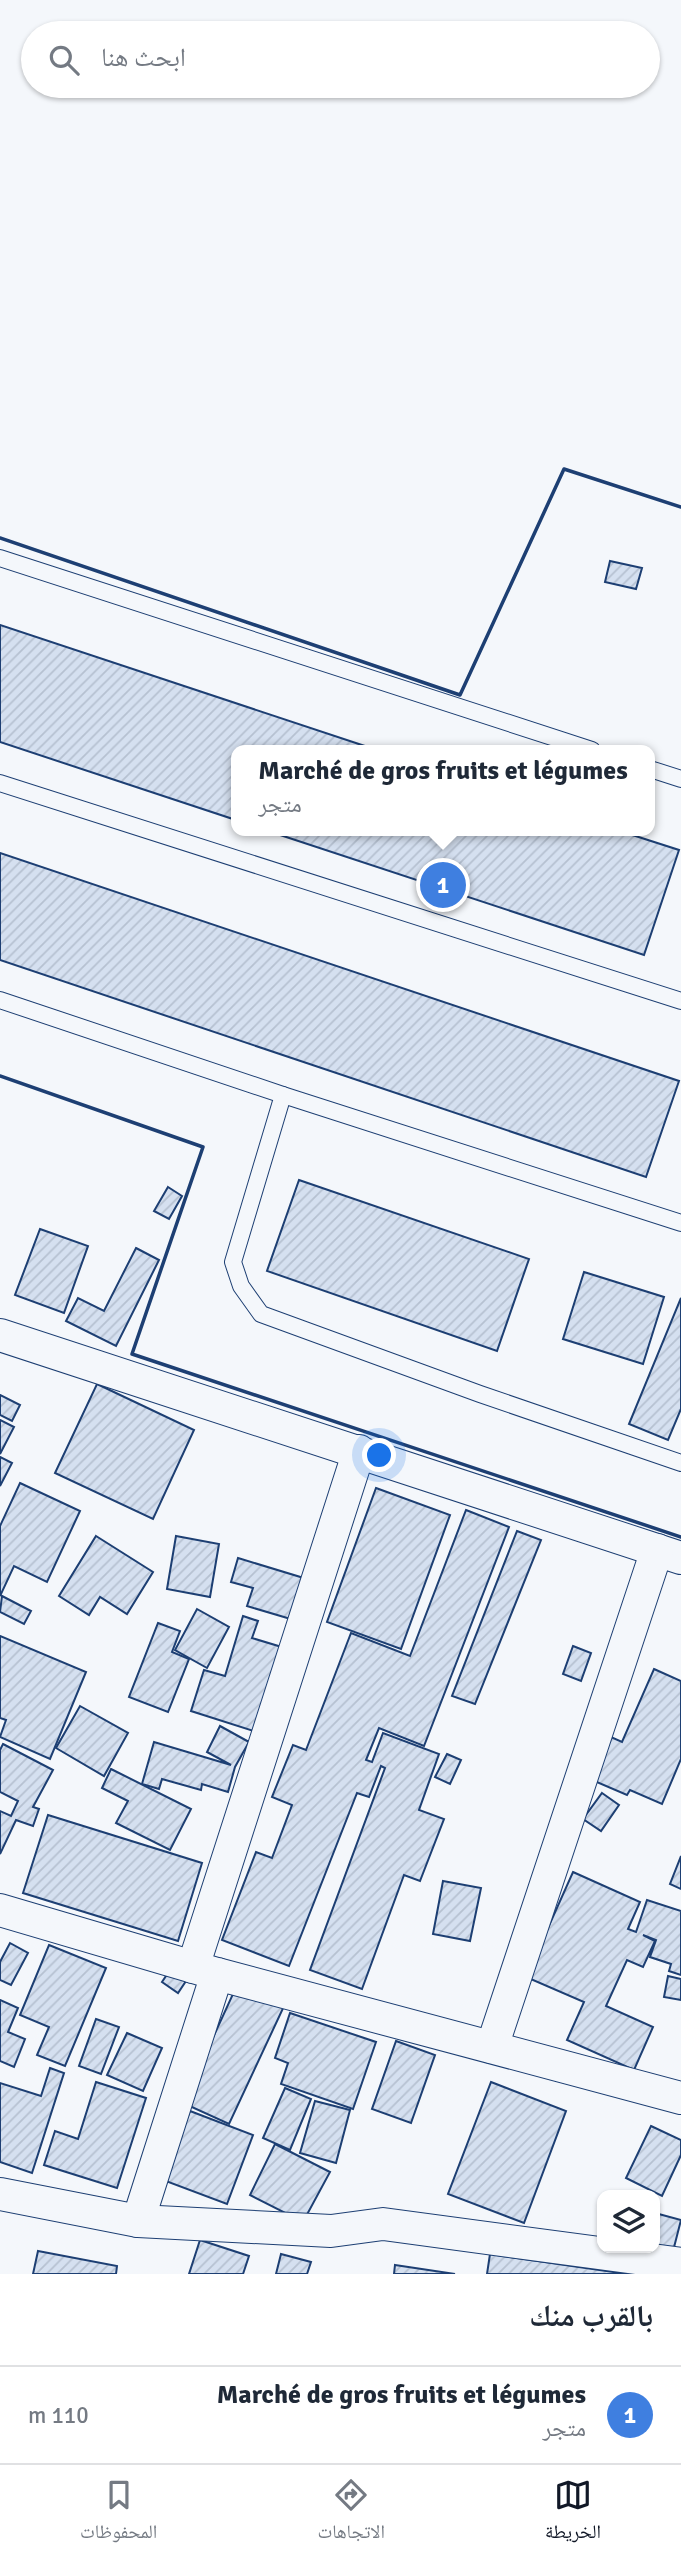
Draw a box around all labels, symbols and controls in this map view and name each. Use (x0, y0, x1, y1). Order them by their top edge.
search box (21, 21, 660, 98)
icon: search (45, 41, 83, 79)
text: ابحث هنا (101, 42, 186, 74)
popup (231, 745, 655, 836)
text: Marché de gros fruits et légumes (258, 755, 628, 787)
text: متجر (258, 790, 302, 819)
pin: 1 (420, 859, 466, 911)
your location (362, 1438, 396, 1472)
map controls (597, 2190, 660, 2253)
button: layers (597, 2190, 660, 2253)
text: بالقرب منك (529, 2298, 653, 2335)
text: Marché de gros fruits et légumes (217, 2379, 586, 2411)
text: 110 m (28, 2401, 89, 2430)
text: 1 (624, 2401, 636, 2430)
text: متجر (543, 2414, 586, 2443)
tab: المحفوظات (80, 2476, 157, 2550)
tab: الاتجاهات (317, 2476, 385, 2550)
tab: الخريطة (545, 2476, 601, 2550)

